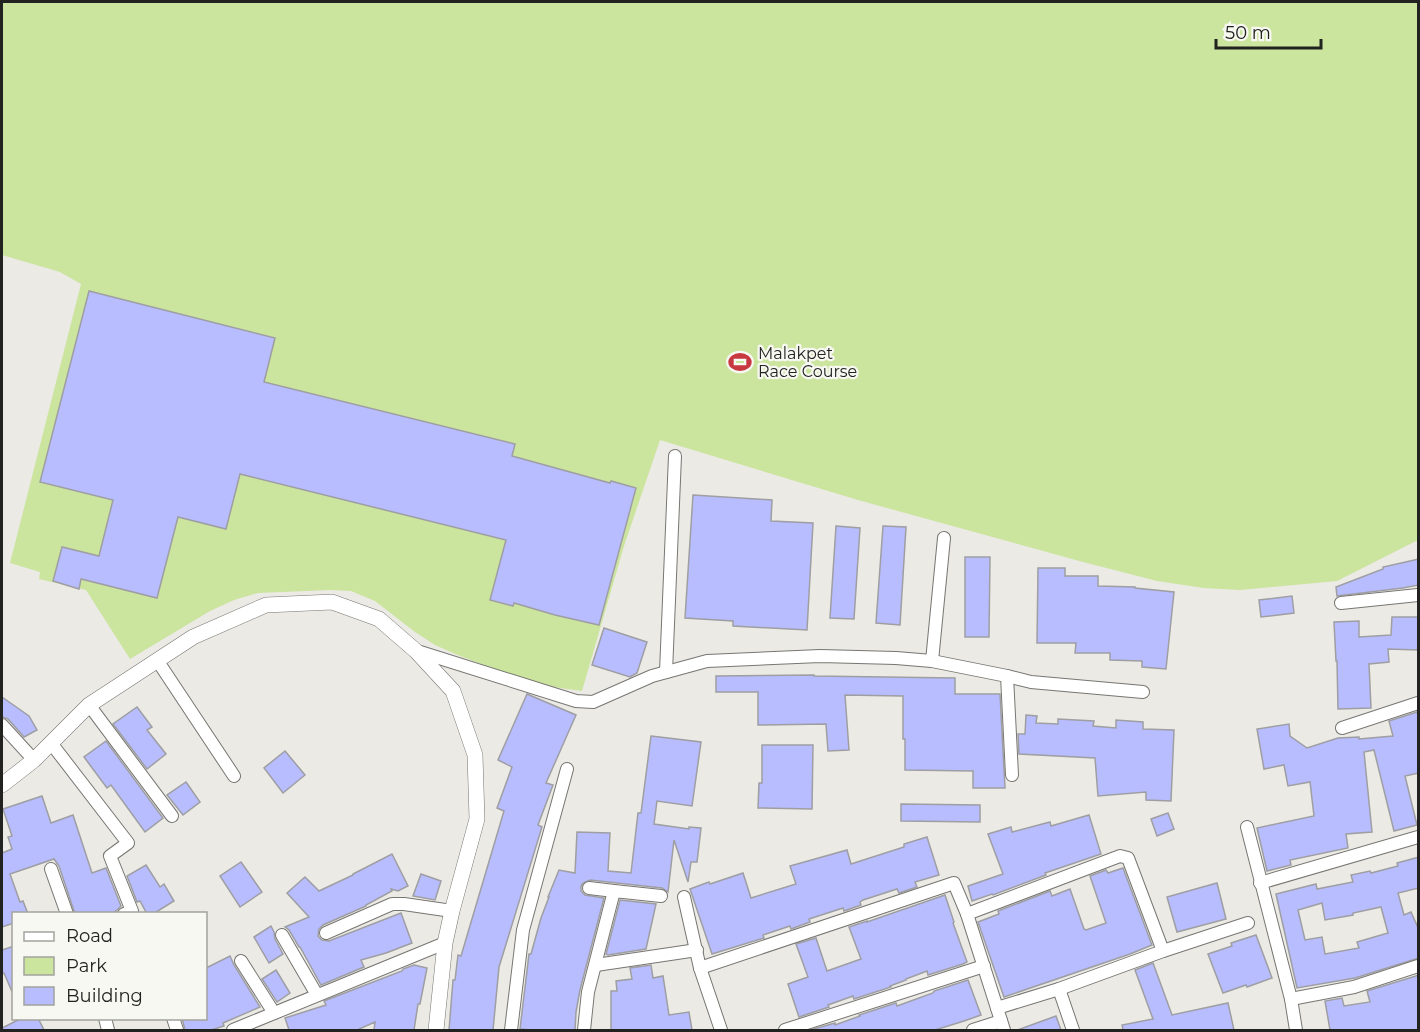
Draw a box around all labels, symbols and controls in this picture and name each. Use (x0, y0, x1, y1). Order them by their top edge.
scale bar (1216, 12, 1321, 50)
text: 50 m (1225, 22, 1271, 44)
place label: Malakpet Race Course (758, 344, 857, 381)
sports icon: Malakpet Race Course (727, 349, 753, 375)
legend (12, 912, 207, 1020)
text: Road (66, 925, 113, 947)
text: Park (66, 955, 107, 977)
text: Building (66, 985, 143, 1007)

